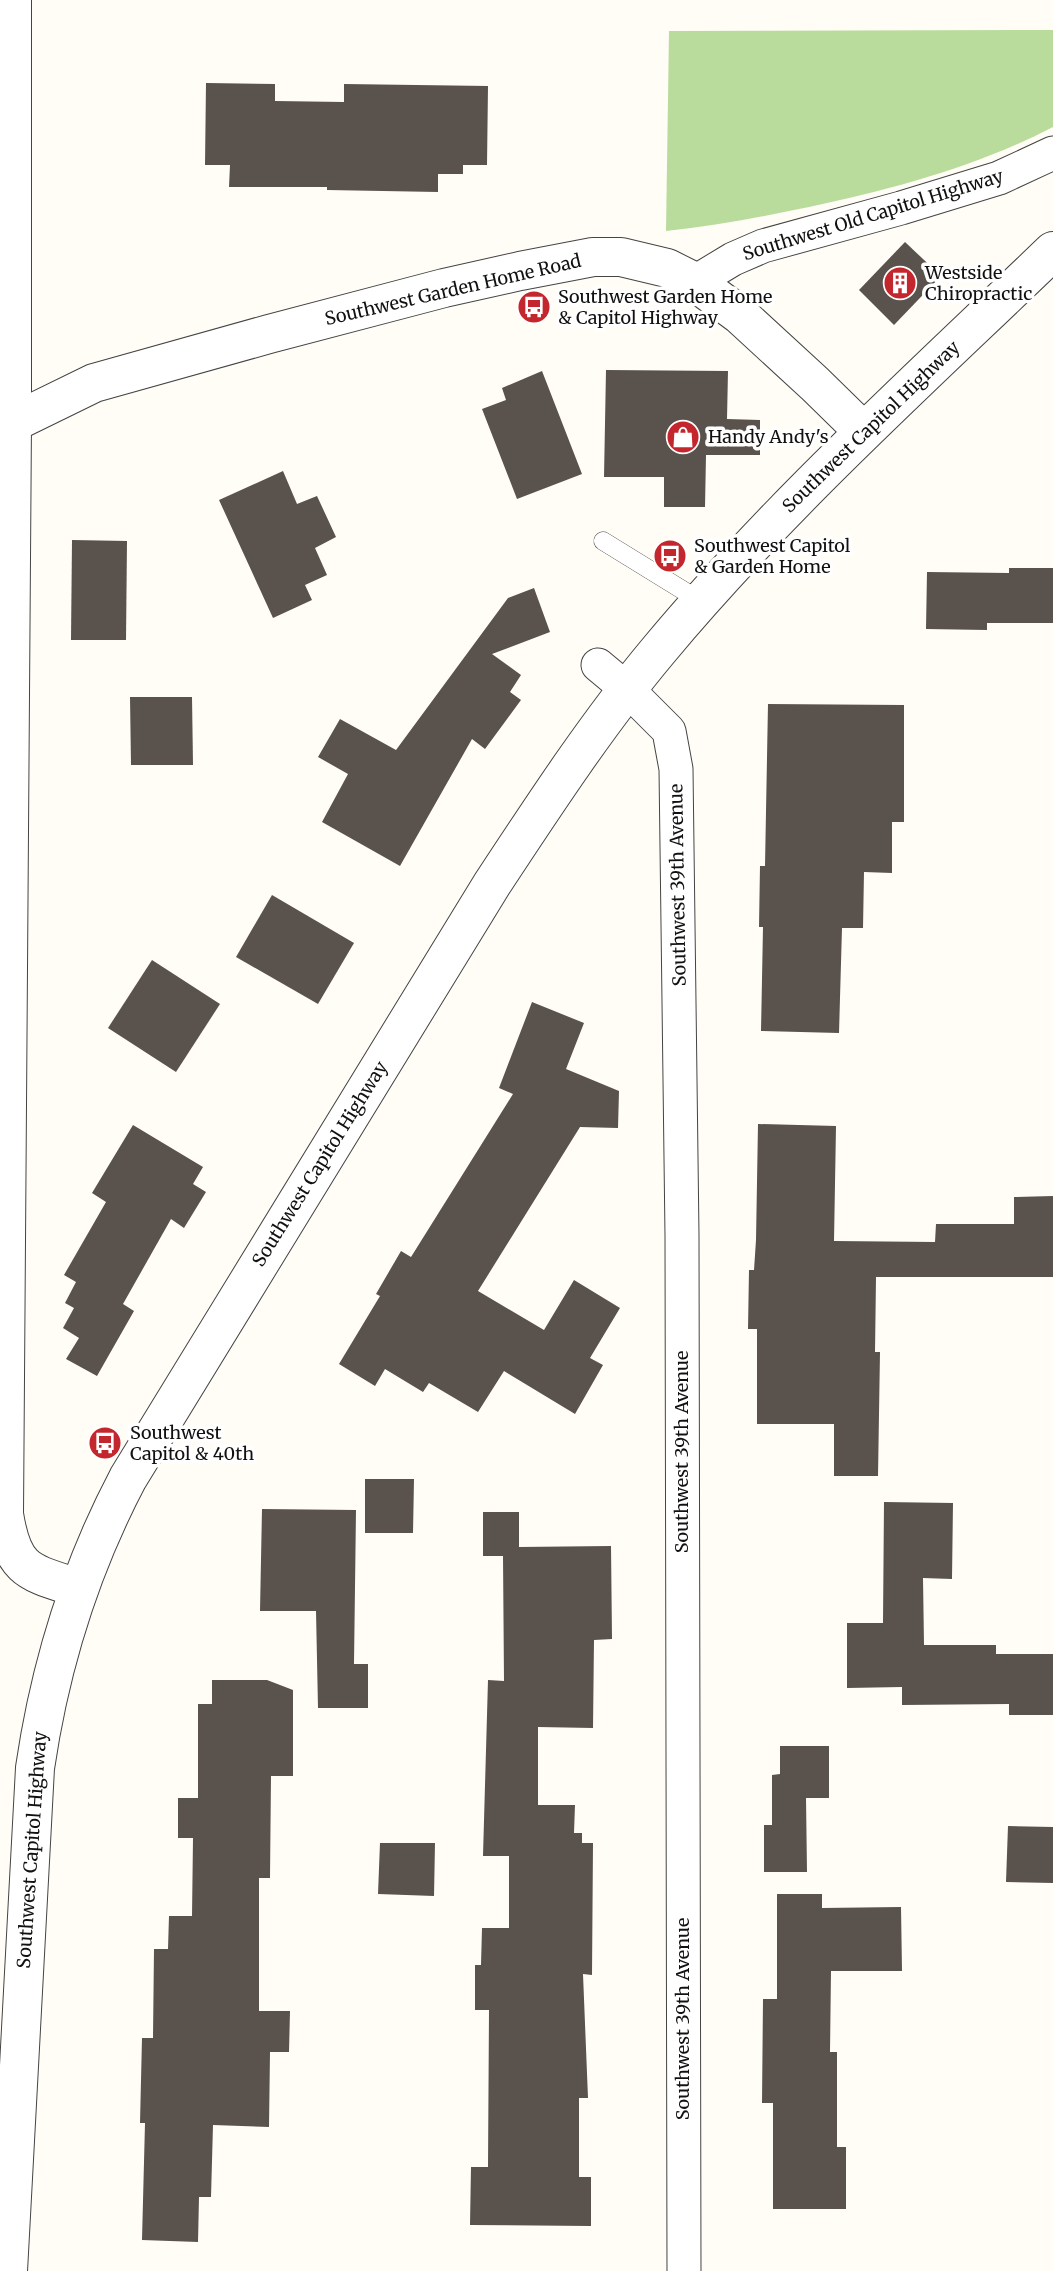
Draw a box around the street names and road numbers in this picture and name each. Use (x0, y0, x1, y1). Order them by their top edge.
street label: Southwest Old Capitol Highway (740, 164, 1006, 265)
street label: Southwest Garden Home Road (322, 249, 583, 330)
street label: Southwest Capitol Highway (777, 335, 965, 517)
street label: Southwest 39th Avenue (664, 783, 691, 987)
street label: Southwest Capitol Highway (247, 1056, 393, 1271)
street label: Southwest 39th Avenue (670, 1351, 693, 1553)
street label: Southwest Capitol Highway (12, 1730, 51, 1969)
street label: Southwest 39th Avenue (671, 1918, 694, 2120)

